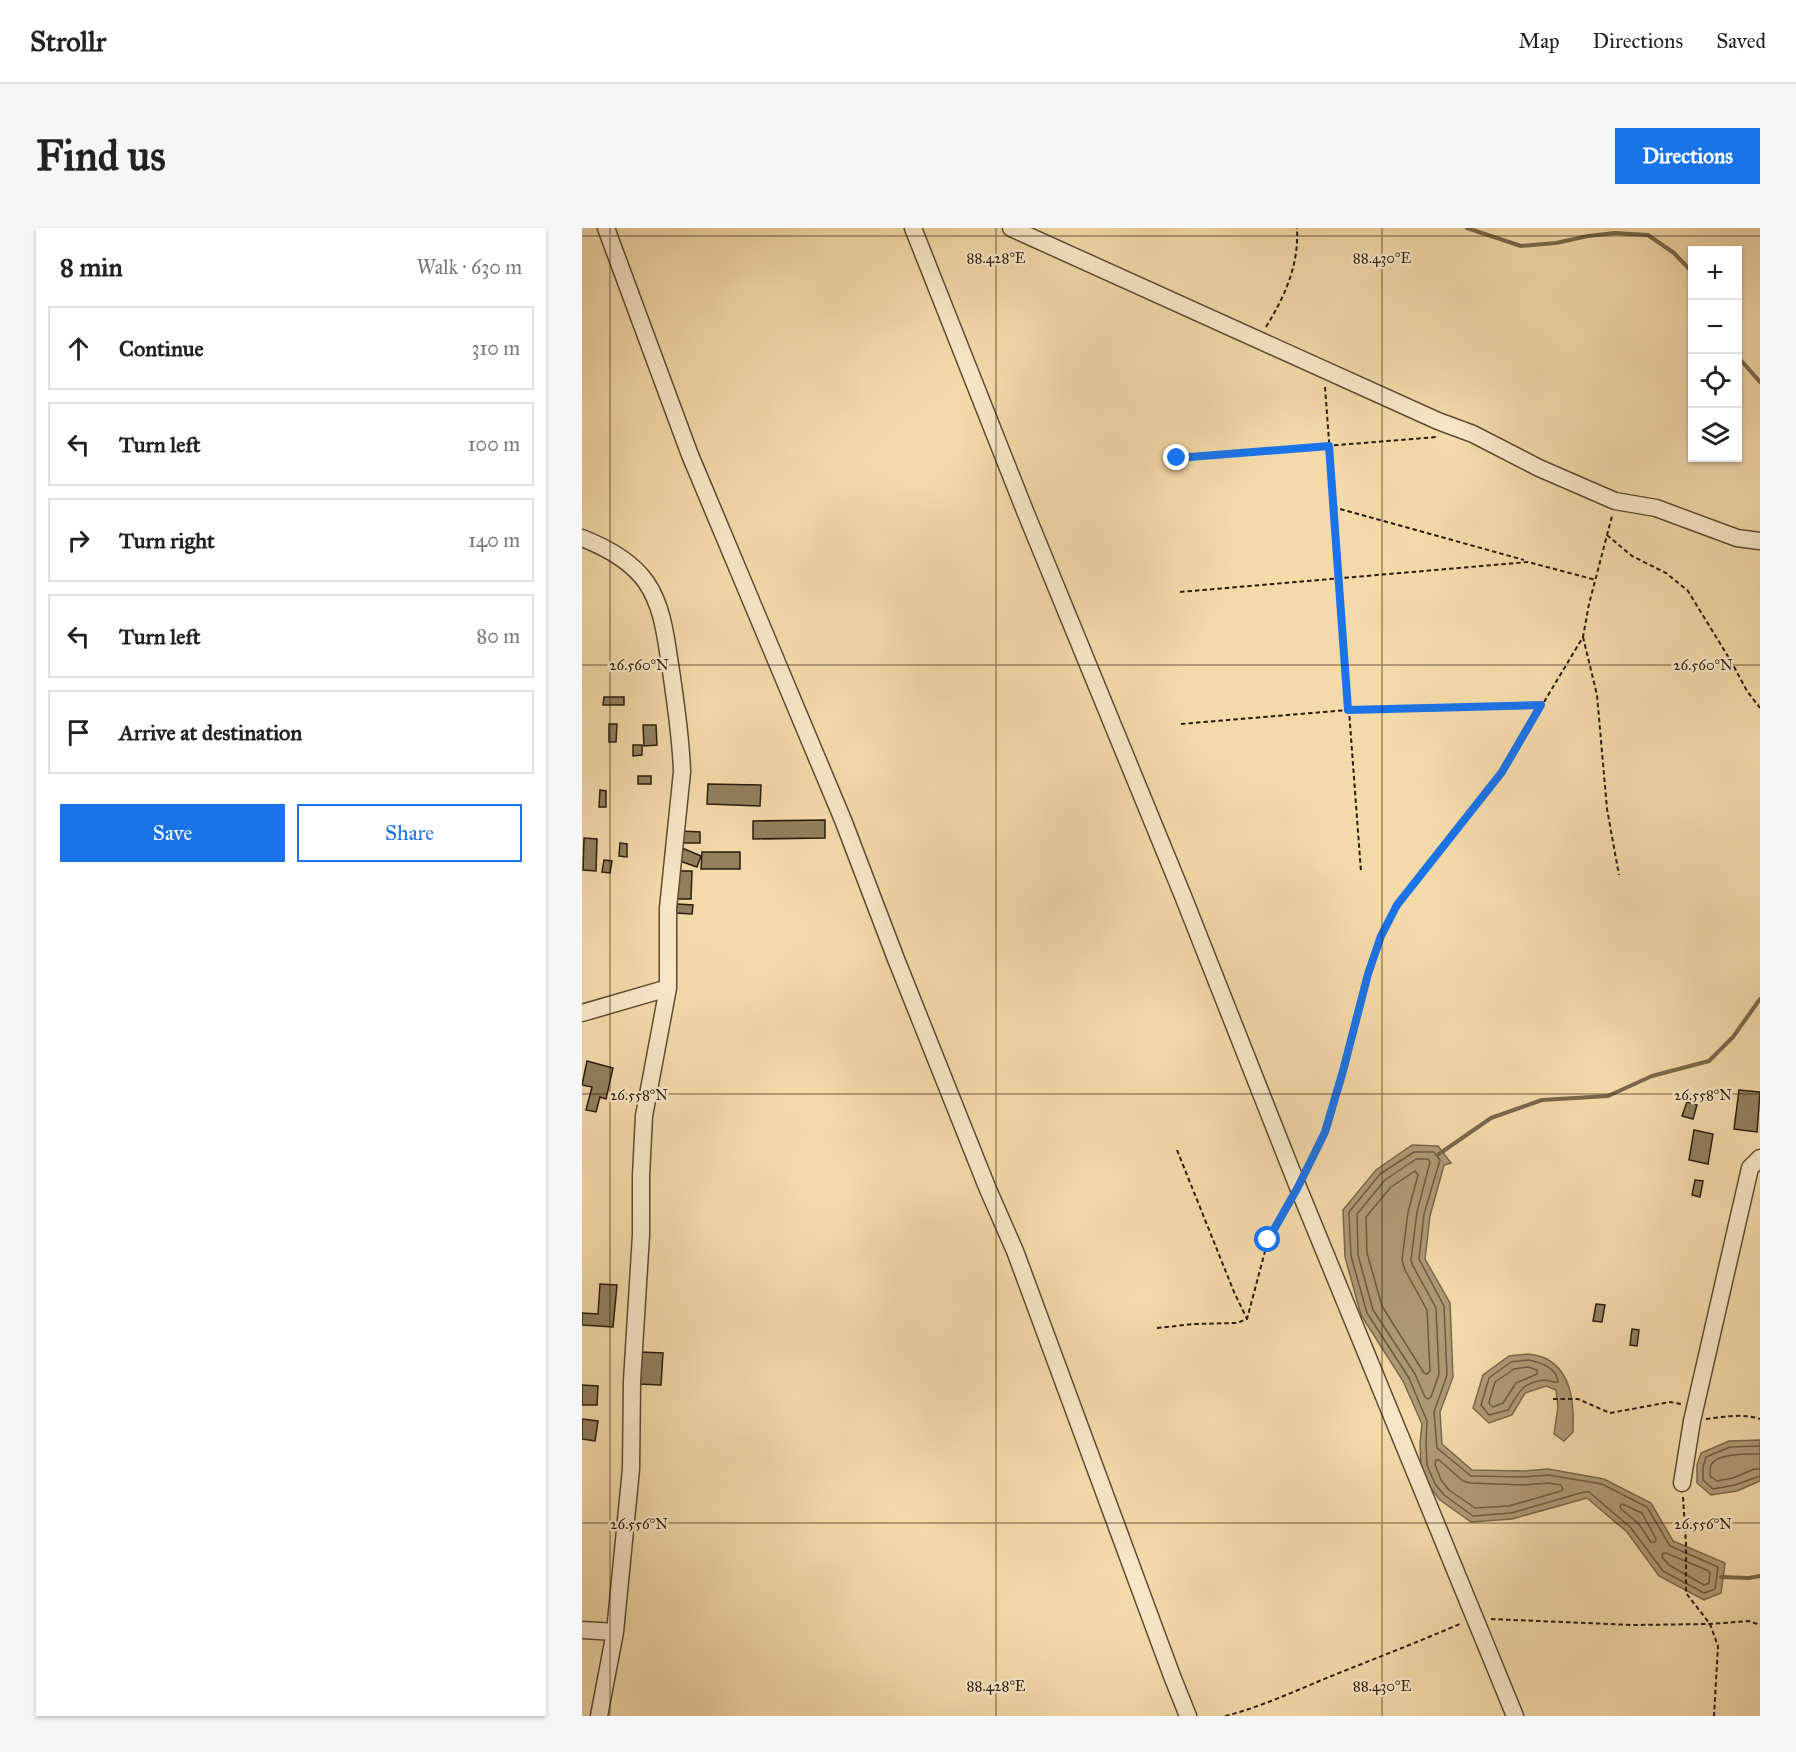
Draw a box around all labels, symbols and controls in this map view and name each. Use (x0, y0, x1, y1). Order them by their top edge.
text: Strollr (30, 24, 106, 59)
text: Map (1519, 28, 1560, 54)
text: Directions (1593, 28, 1683, 54)
text: Saved (1716, 28, 1766, 54)
button: Directions (1615, 128, 1760, 184)
text: Find us (36, 130, 166, 182)
map controls (1688, 246, 1742, 462)
button: + (1688, 246, 1742, 300)
text: 88.428°E (966, 249, 1026, 267)
text: 88.430°E (1353, 249, 1411, 267)
text: 8 min (60, 251, 123, 283)
text: Walk · 630 m (417, 255, 522, 279)
button: − (1688, 300, 1742, 354)
icon: ahead (62, 332, 95, 365)
text: Continue (119, 335, 204, 362)
text: 310 m (471, 336, 520, 360)
button: locate (1688, 354, 1742, 408)
button: layers (1688, 408, 1742, 462)
icon: left (62, 428, 95, 461)
text: Turn left (119, 431, 201, 458)
text: 100 m (468, 432, 520, 456)
route end (1163, 444, 1189, 470)
icon: right (62, 524, 95, 557)
text: Turn right (119, 527, 215, 554)
text: 140 m (468, 528, 520, 552)
icon: left (62, 620, 95, 653)
text: Turn left (119, 623, 201, 650)
text: 80 m (477, 624, 520, 648)
text: 26.560°N (609, 656, 669, 674)
text: 26.560°N (1673, 656, 1733, 674)
icon: arrive (62, 716, 95, 749)
text: Arrive at destination (119, 719, 302, 746)
button: Save (60, 804, 285, 862)
button: Share (297, 804, 522, 862)
text: 26.558°N (610, 1086, 668, 1104)
text: 26.558°N (1674, 1086, 1732, 1104)
route start (1254, 1226, 1280, 1252)
text: 26.556°N (610, 1515, 668, 1533)
text: 26.556°N (1674, 1515, 1732, 1533)
text: 88.428°E (966, 1677, 1026, 1695)
text: 88.430°E (1353, 1677, 1411, 1695)

